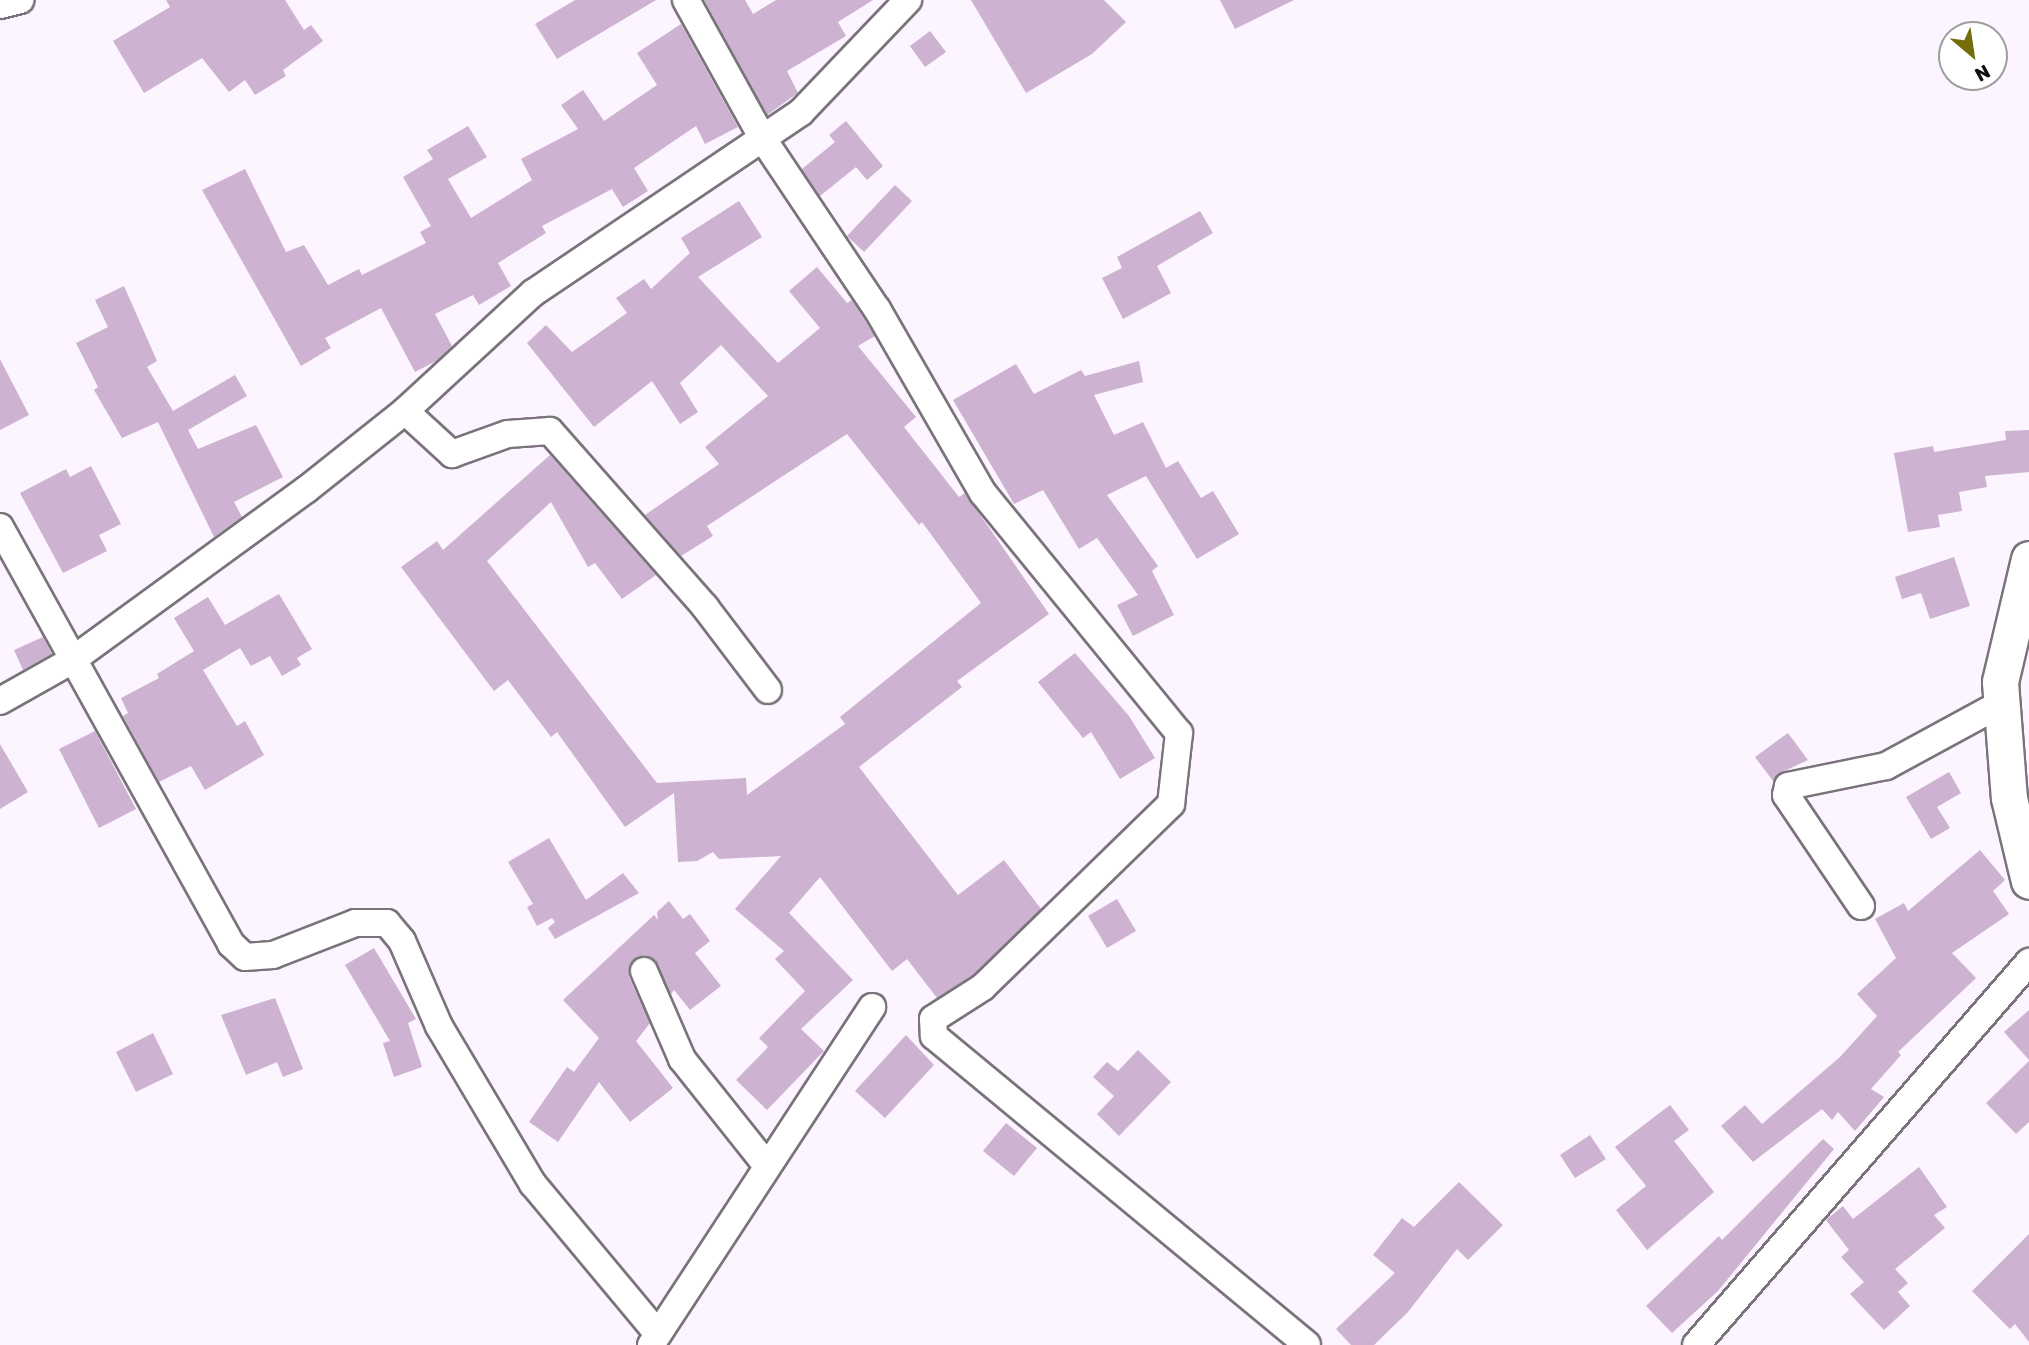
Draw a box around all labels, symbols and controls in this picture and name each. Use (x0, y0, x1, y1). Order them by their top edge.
north arrow (1938, 21, 2008, 91)
text: N (1971, 60, 1994, 86)

